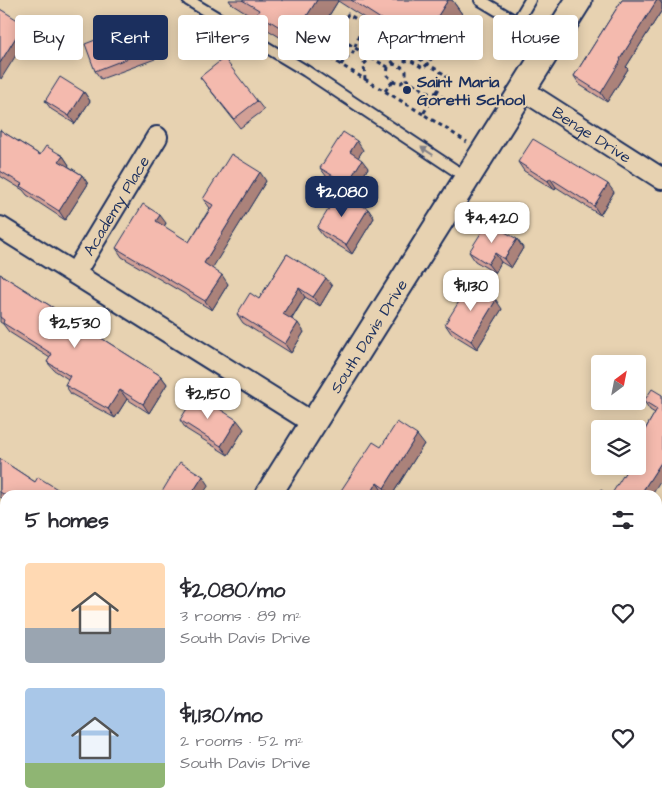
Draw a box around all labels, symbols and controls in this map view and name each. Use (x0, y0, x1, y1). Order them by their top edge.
chip: Buy (15, 15, 83, 60)
chip: Rent (93, 15, 168, 60)
chip: Filters (178, 15, 268, 60)
chip: New (278, 15, 349, 60)
chip: Apartment (359, 15, 483, 60)
chip: House (493, 15, 578, 60)
place label: Saint Maria Goretti School (416, 71, 526, 111)
marker: Saint Maria Goretti School (401, 84, 413, 96)
street label: Benge Drive (548, 102, 636, 169)
one-way arrow (421, 146, 434, 156)
street label: Academy Place (78, 152, 155, 260)
pin: $2,080 (301, 176, 383, 218)
text: $2,080 (316, 181, 368, 203)
pin: $4,420 (451, 202, 533, 244)
text: $4,420 (466, 207, 518, 229)
pin: $1,130 (430, 270, 512, 312)
street label: South Davis Drive (325, 275, 413, 397)
text: $1,130 (454, 275, 488, 297)
pin: $2,530 (34, 306, 116, 349)
text: $2,530 (50, 312, 100, 334)
north arrow (591, 355, 646, 410)
map controls (591, 355, 646, 475)
pin: $2,150 (167, 378, 249, 420)
text: $2,150 (186, 383, 230, 405)
button: layers (591, 420, 646, 475)
text: 5 homes (25, 506, 109, 535)
icon: filters (609, 506, 637, 534)
text: $2,080/mo (180, 576, 285, 605)
icon: home (65, 583, 125, 643)
icon: heart (609, 599, 637, 627)
text: 3 rooms · 89 m² (180, 605, 301, 627)
text: South Davis Drive (180, 627, 310, 649)
text: $1,130/mo (180, 701, 262, 730)
icon: home (65, 708, 125, 768)
icon: heart (609, 724, 637, 752)
text: 2 rooms · 52 m² (180, 730, 303, 752)
text: South Davis Drive (180, 752, 310, 774)

